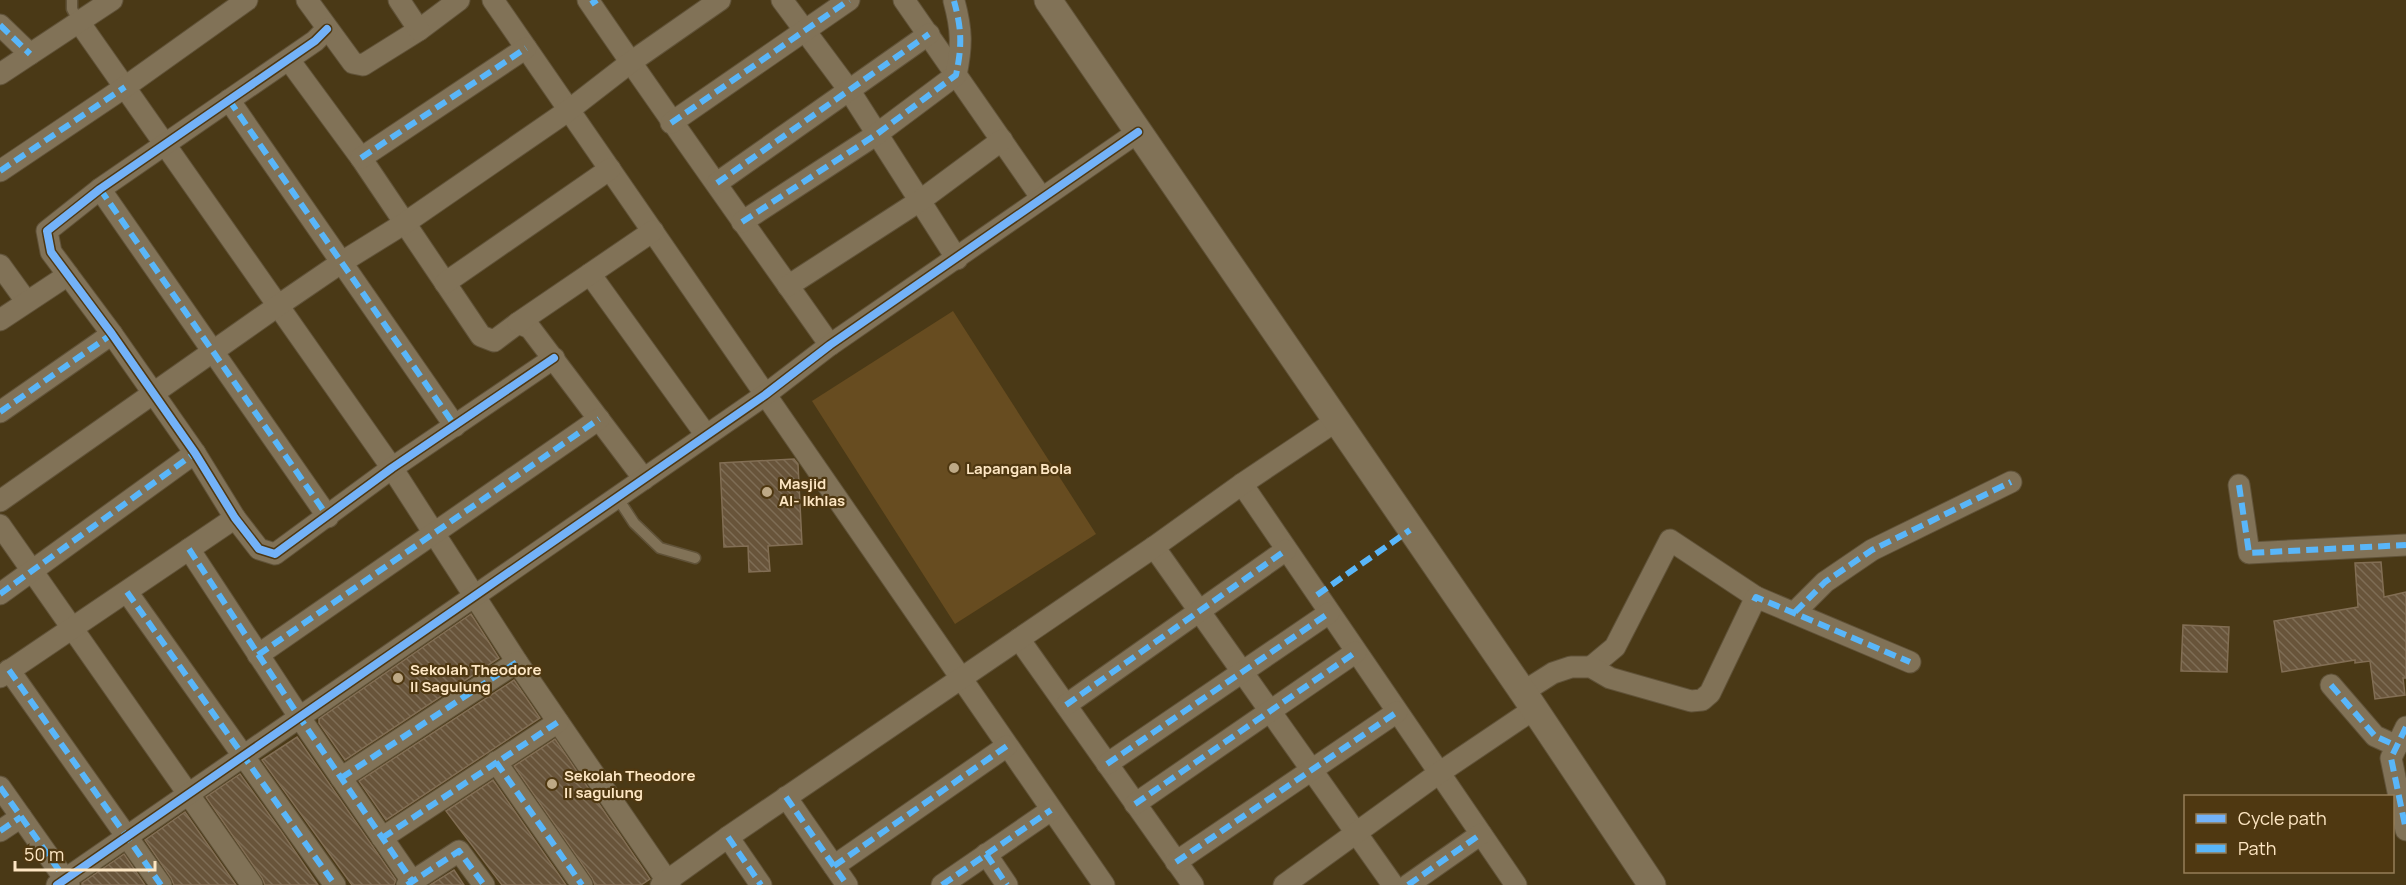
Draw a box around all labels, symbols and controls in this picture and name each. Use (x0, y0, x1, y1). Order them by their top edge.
place label: Lapangan Bola (966, 458, 1072, 479)
marker: Lapangan Bola (947, 461, 961, 475)
place label: Masjid Al- Ikhlas (779, 473, 845, 511)
marker: Masjid Al- Ikhlas (760, 485, 774, 499)
place label: Sekolah Theodore II Sagulung (410, 659, 541, 697)
marker: Sekolah Theodore II Sagulung (391, 671, 405, 685)
place label: Sekolah Theodore II sagulung (564, 765, 695, 803)
marker: Sekolah Theodore II sagulung (545, 777, 559, 791)
legend (2184, 795, 2394, 873)
text: Cycle path (2238, 806, 2327, 830)
scale bar (15, 834, 154, 872)
text: Path (2238, 836, 2276, 860)
text: 50 m (24, 842, 64, 866)

